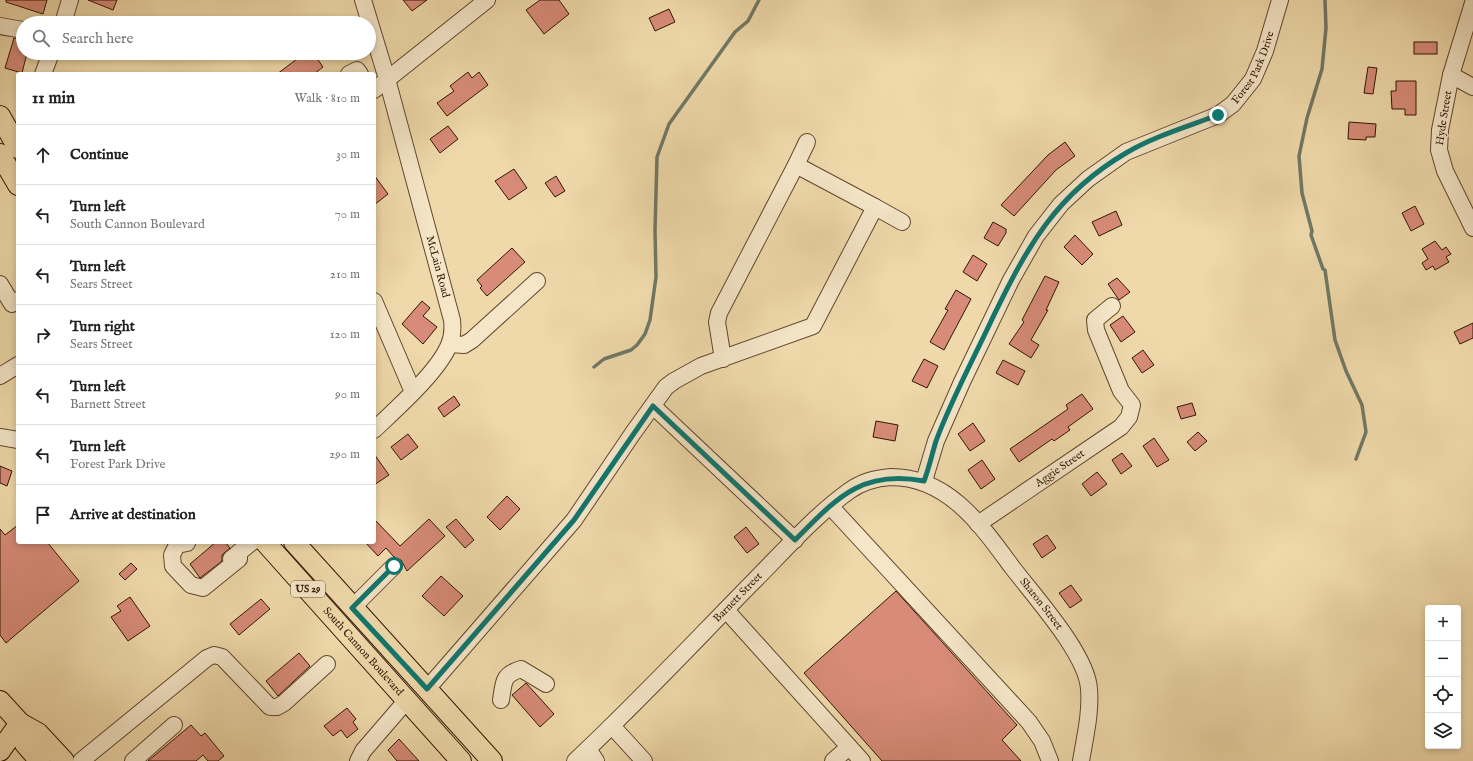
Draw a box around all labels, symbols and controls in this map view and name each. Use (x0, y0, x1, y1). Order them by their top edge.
search box (16, 16, 376, 60)
icon: search (30, 27, 52, 49)
text: Search here (62, 29, 133, 48)
street label: Forest Park Drive (1229, 30, 1277, 107)
text: 11 min (32, 88, 75, 109)
street label: Hyde Street (1433, 89, 1455, 146)
text: Walk · 810 m (295, 90, 360, 107)
route end (1209, 106, 1227, 124)
icon: ahead (32, 144, 54, 166)
text: Continue (70, 145, 128, 164)
text: 30 m (336, 146, 360, 163)
text: Turn left (70, 197, 126, 216)
icon: left (32, 204, 54, 226)
text: 70 m (335, 206, 360, 223)
text: South Cannon Boulevard (70, 216, 205, 233)
street label: McLain Road (423, 234, 453, 299)
text: Turn left (70, 257, 126, 276)
icon: left (32, 264, 54, 286)
text: 210 m (330, 266, 360, 283)
text: Sears Street (70, 276, 133, 293)
text: Turn right (70, 317, 135, 336)
icon: right (32, 324, 54, 346)
text: 120 m (330, 326, 360, 343)
text: Sears Street (70, 336, 133, 353)
text: Turn left (70, 377, 126, 396)
icon: left (32, 384, 54, 406)
text: 90 m (335, 386, 360, 403)
text: Barnett Street (70, 396, 146, 413)
text: Turn left (70, 437, 126, 456)
icon: left (32, 444, 54, 466)
text: 290 m (329, 446, 360, 463)
street label: Aggie Street (1032, 446, 1088, 491)
text: Forest Park Drive (70, 456, 166, 473)
icon: arrive (32, 504, 54, 526)
text: Arrive at destination (70, 505, 196, 524)
route start (385, 557, 403, 575)
street label: Barnett Street (710, 569, 766, 625)
street label: Sharon Street (1016, 575, 1066, 633)
road number: US 29 (291, 581, 325, 597)
street label: South Cannon Boulevard (320, 604, 406, 699)
map controls (1425, 605, 1461, 749)
button: + (1425, 605, 1461, 641)
button: − (1425, 641, 1461, 677)
button: locate (1425, 677, 1461, 713)
button: layers (1425, 713, 1461, 749)

